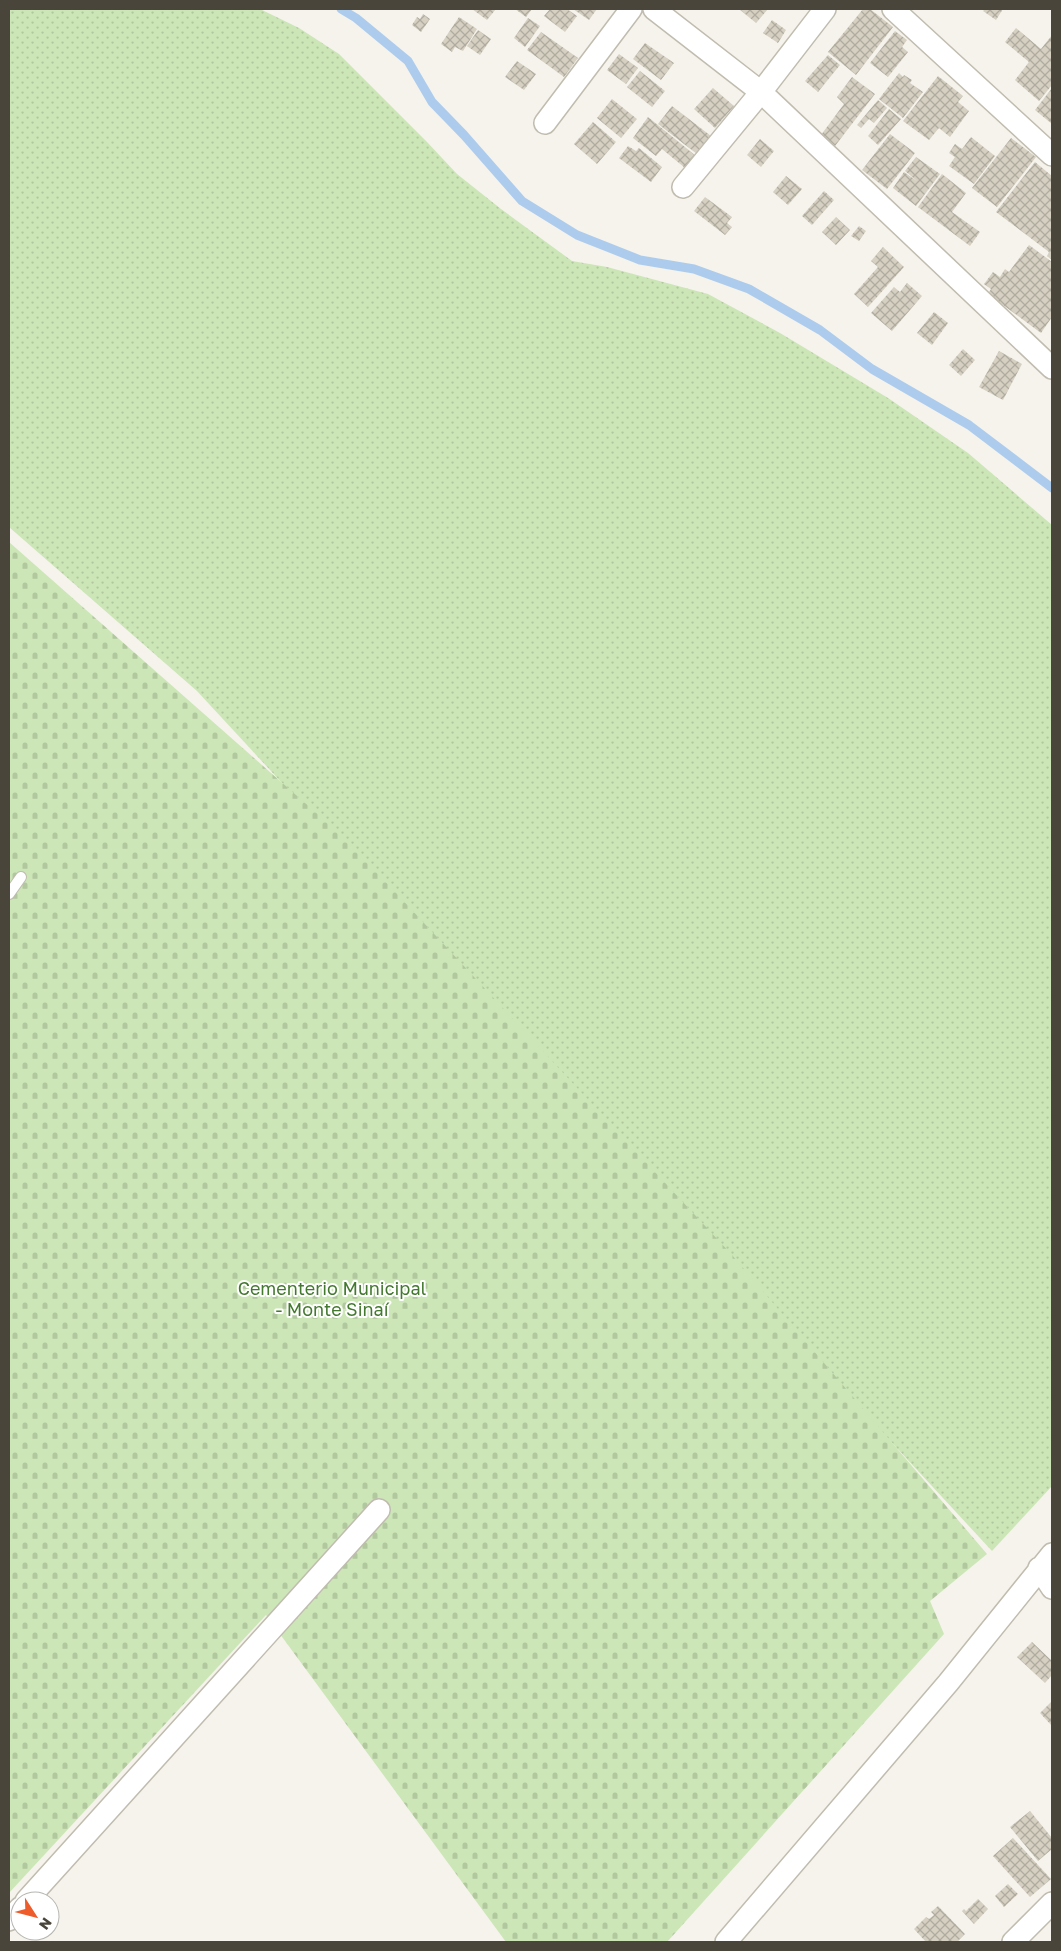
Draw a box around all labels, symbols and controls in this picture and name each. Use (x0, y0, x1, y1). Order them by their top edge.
park label: Cementerio Municipal - Monte Sinaí (238, 1277, 427, 1320)
north arrow (10, 1891, 60, 1941)
text: N (36, 1915, 56, 1933)

